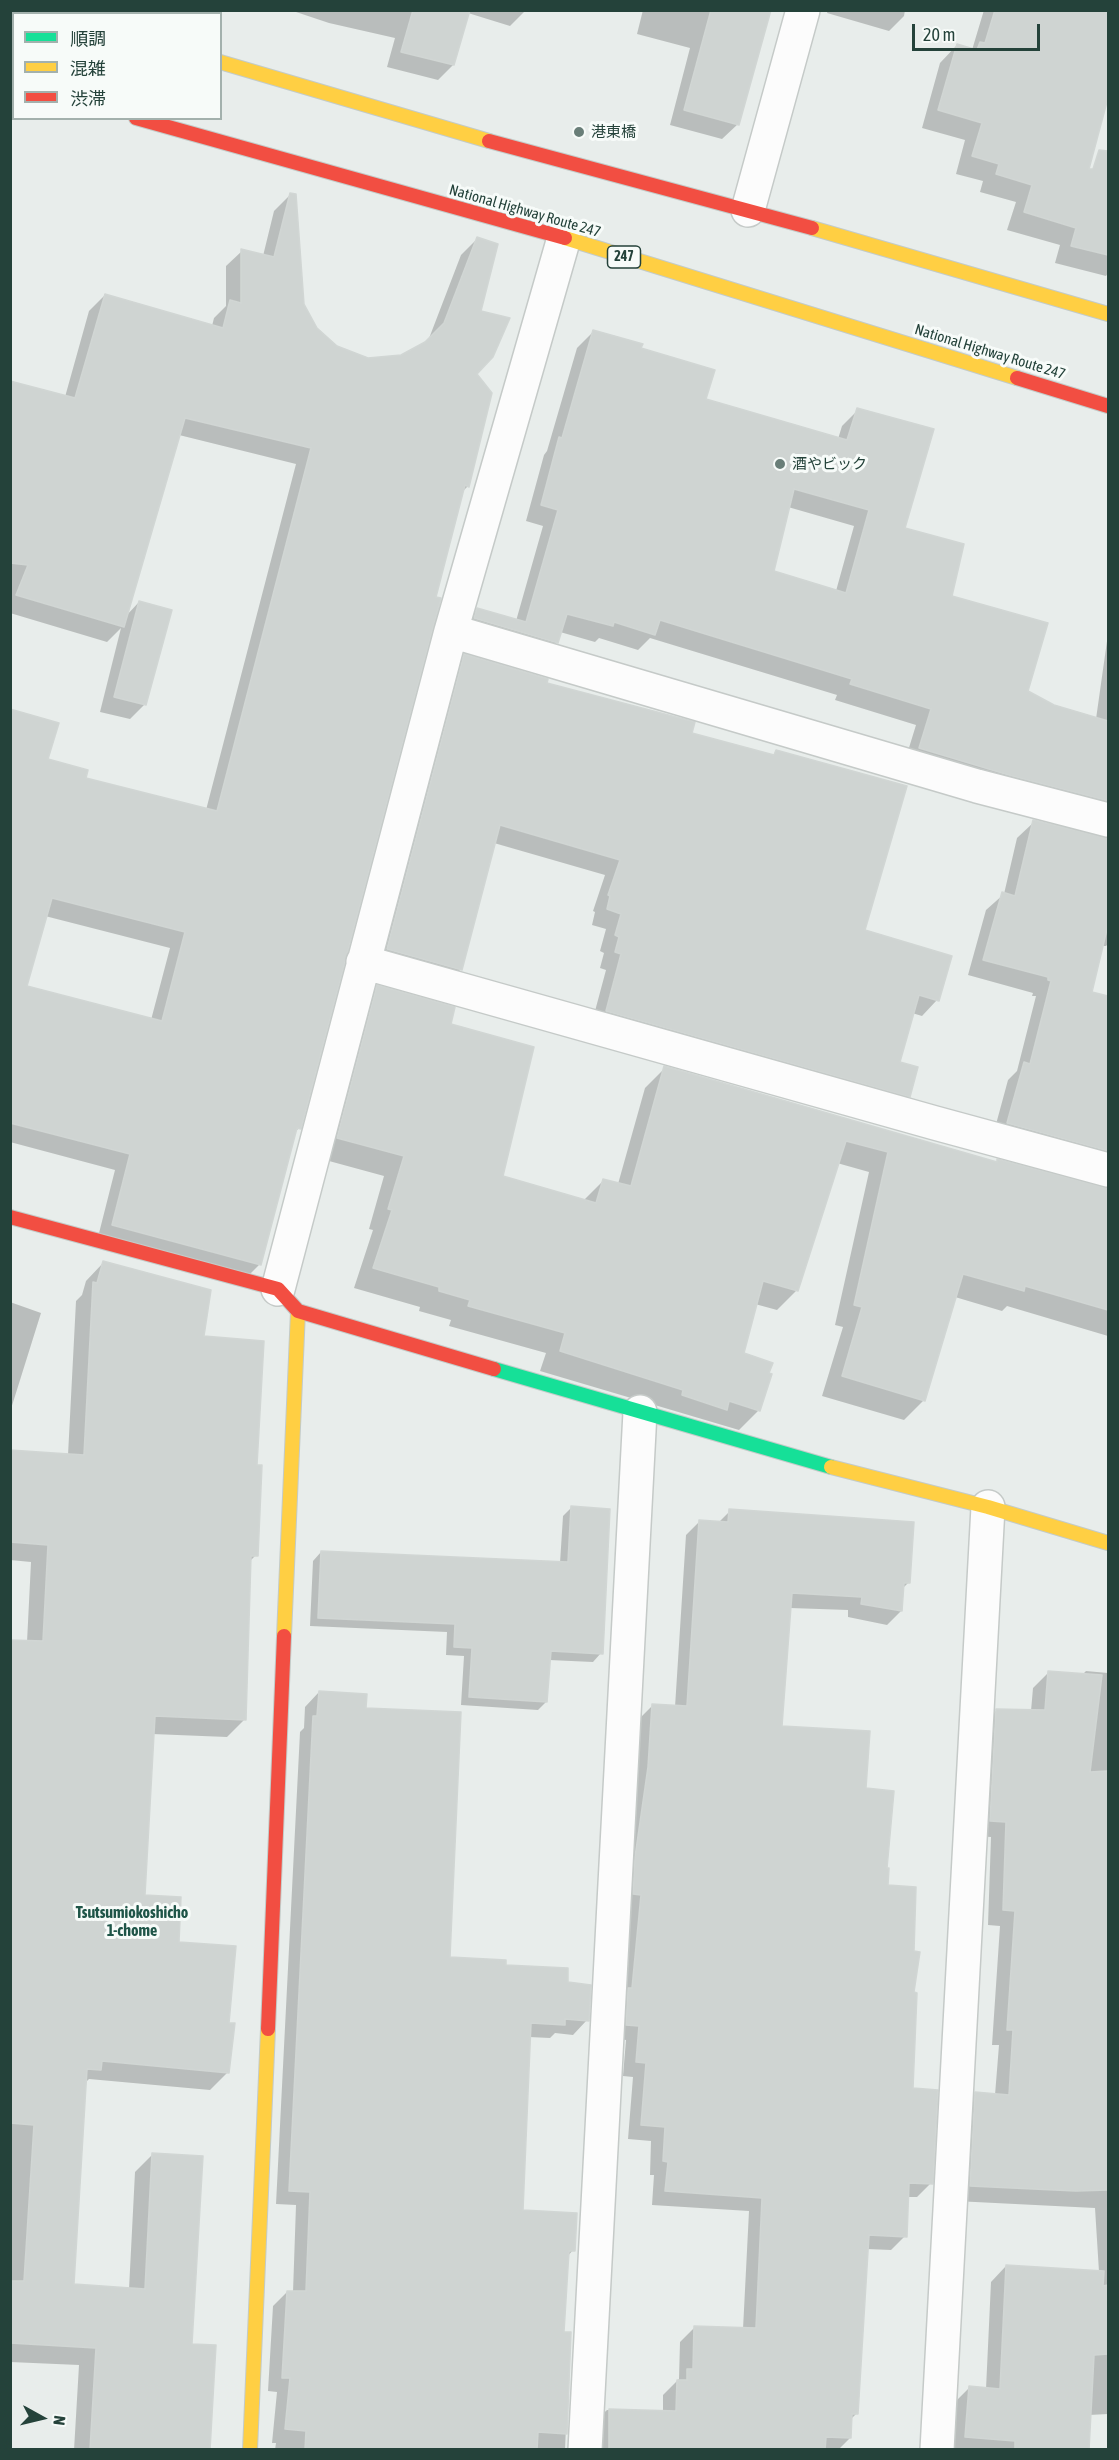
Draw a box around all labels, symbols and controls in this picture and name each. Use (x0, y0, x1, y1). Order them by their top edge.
legend (12, 12, 222, 120)
scale bar (915, 12, 1042, 50)
text: 20 m (923, 24, 955, 45)
text: 順調 (70, 28, 106, 49)
text: 混雑 (70, 58, 106, 79)
text: 渋滞 (70, 88, 106, 109)
place label: 港東橋 (591, 123, 636, 141)
marker: 港東橋 (572, 125, 586, 139)
street label: National Highway Route 247 (447, 181, 603, 241)
road number: 247 (608, 246, 640, 268)
street label: National Highway Route 247 (912, 320, 1068, 384)
place label: 酒やビック (792, 455, 867, 473)
marker: 酒やビック (773, 457, 787, 471)
district label: Tsutsumiokoshicho 1-chome (76, 1903, 188, 1941)
north arrow (12, 2388, 72, 2448)
text: N (50, 2415, 69, 2426)

